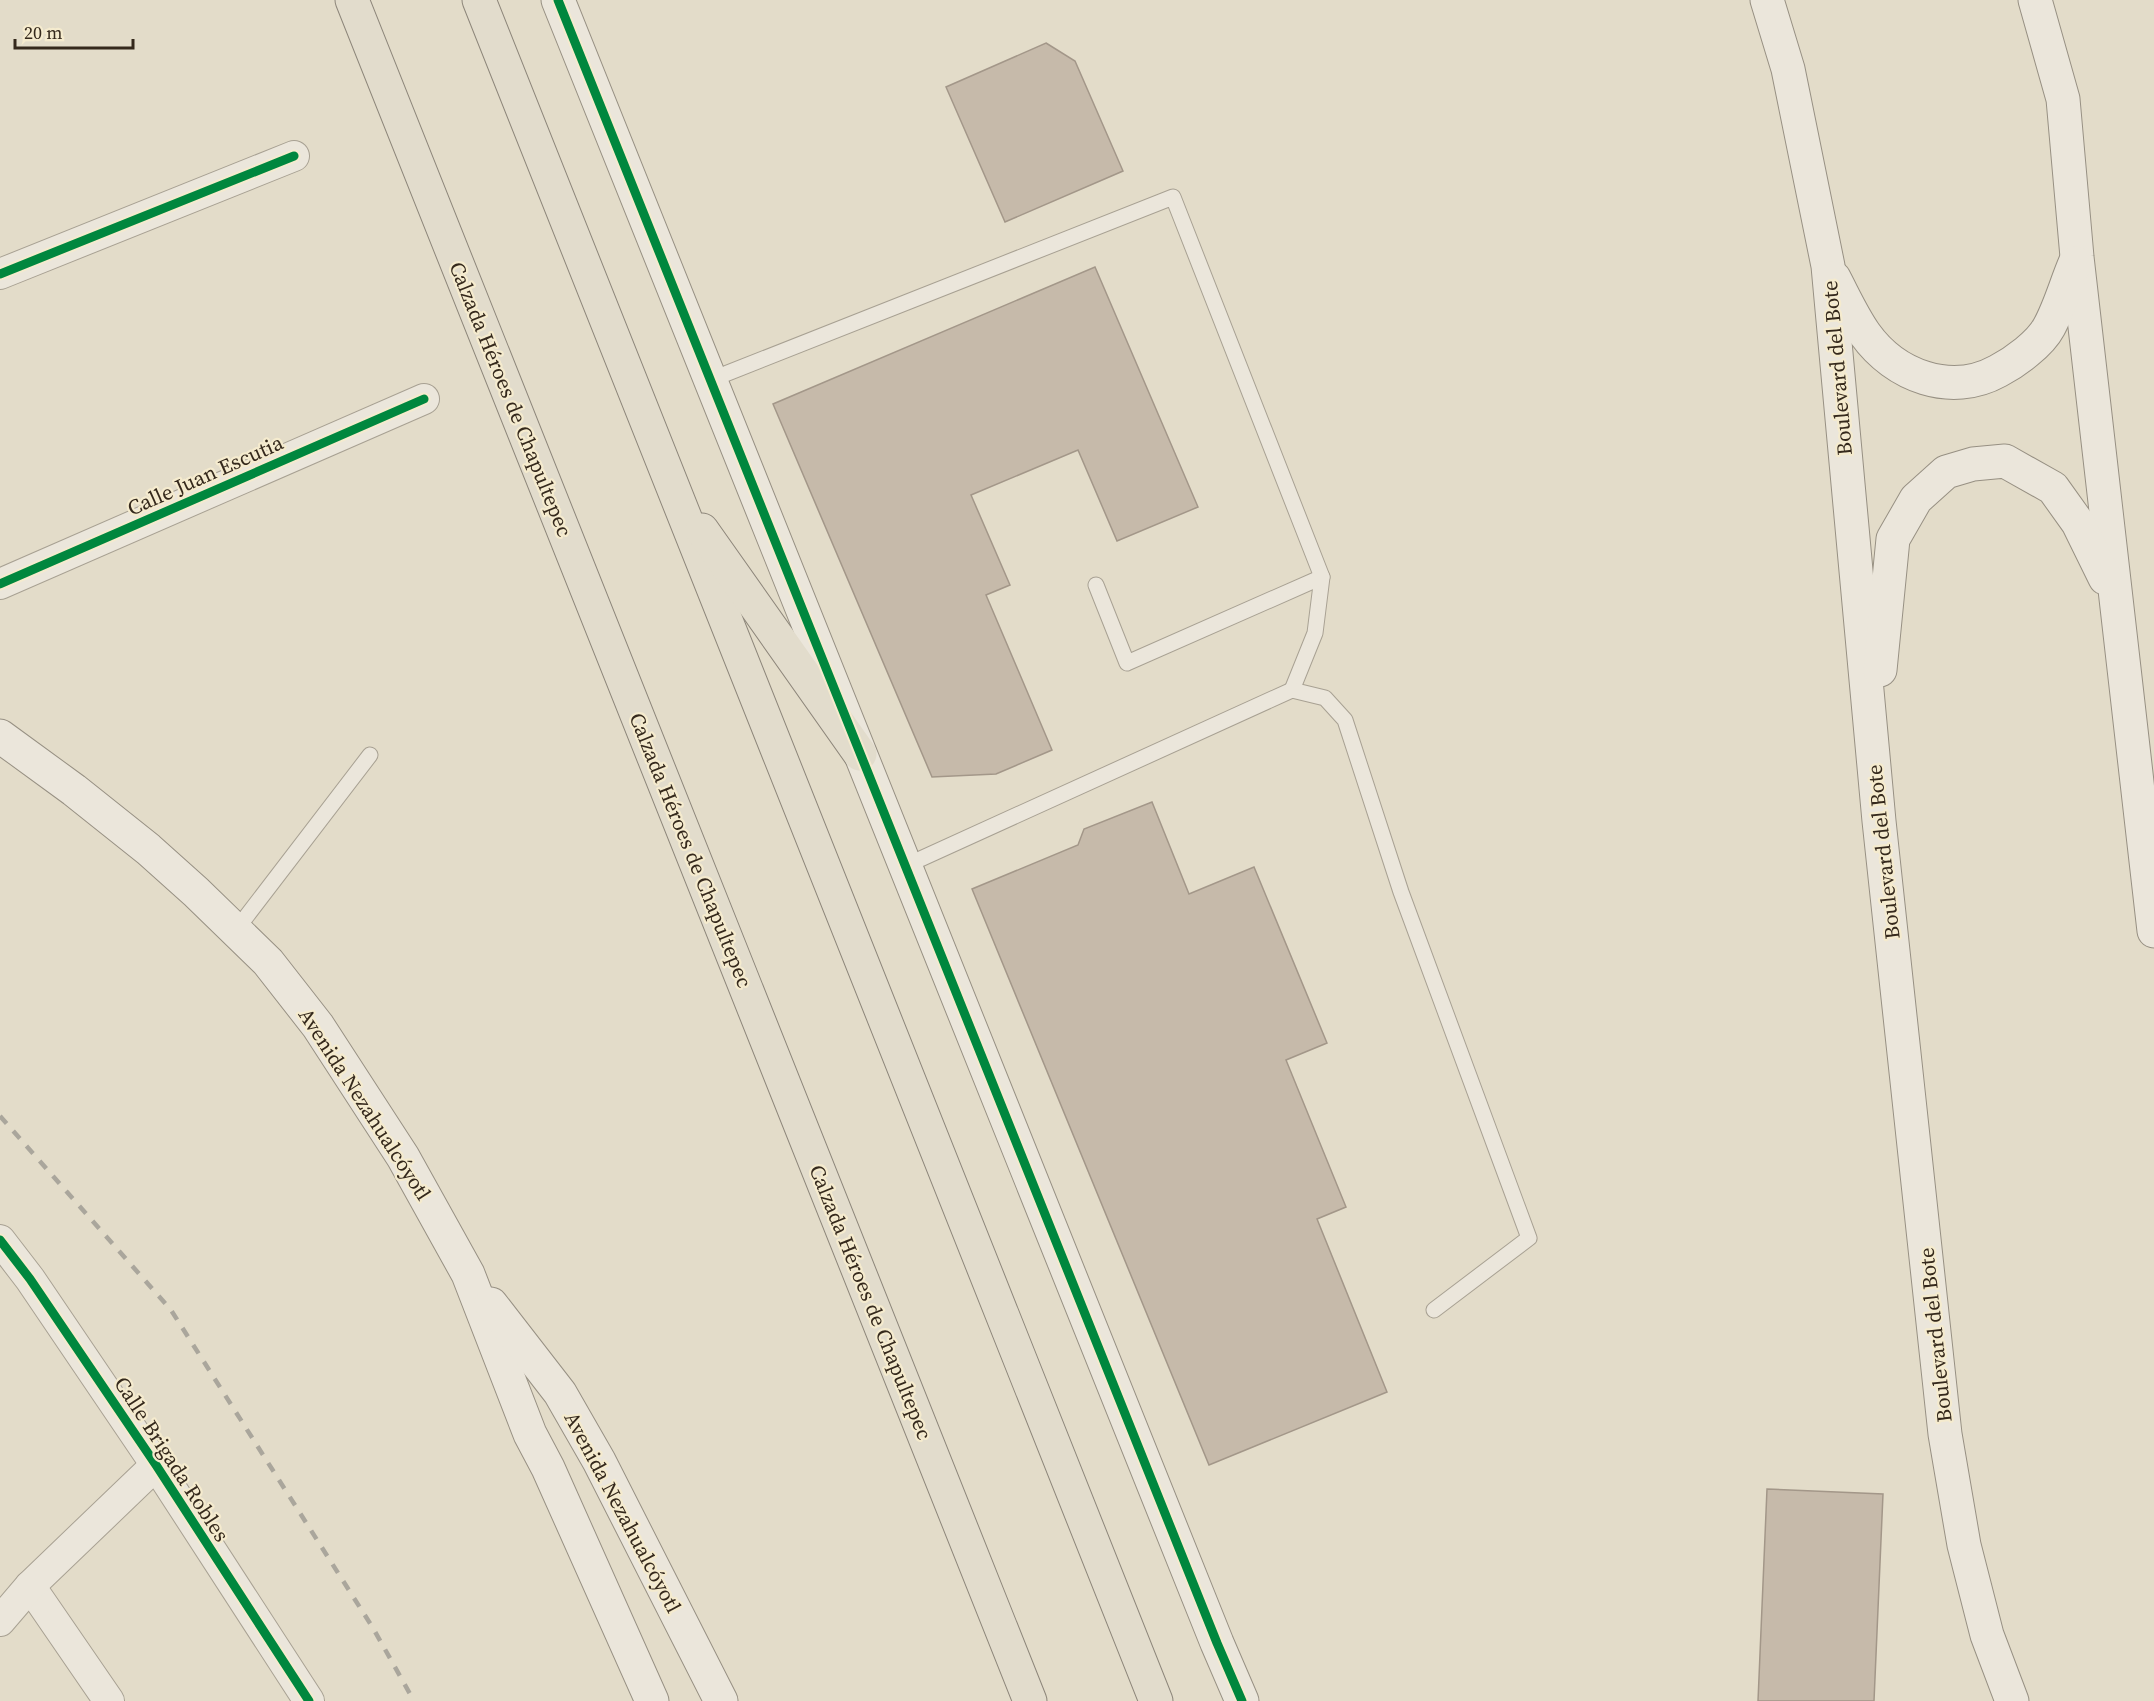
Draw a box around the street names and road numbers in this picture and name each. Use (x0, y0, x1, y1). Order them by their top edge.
street label: Calzada Héroes de Chapultepec (442, 257, 580, 541)
street label: Boulevard del Bote (1815, 279, 1859, 457)
street label: Calle Juan Escutia (122, 428, 288, 522)
street label: Calzada Héroes de Chapultepec (622, 708, 760, 992)
street label: Boulevard del Bote (1859, 763, 1907, 941)
street label: Avenida Nezahualcóyotl (292, 1002, 438, 1206)
street label: Calzada Héroes de Chapultepec (802, 1160, 940, 1444)
street label: Boulevard del Bote (1911, 1246, 1959, 1424)
street label: Calle Brigada Robles (108, 1371, 236, 1547)
street label: Avenida Nezahualcóyotl (558, 1406, 688, 1618)

